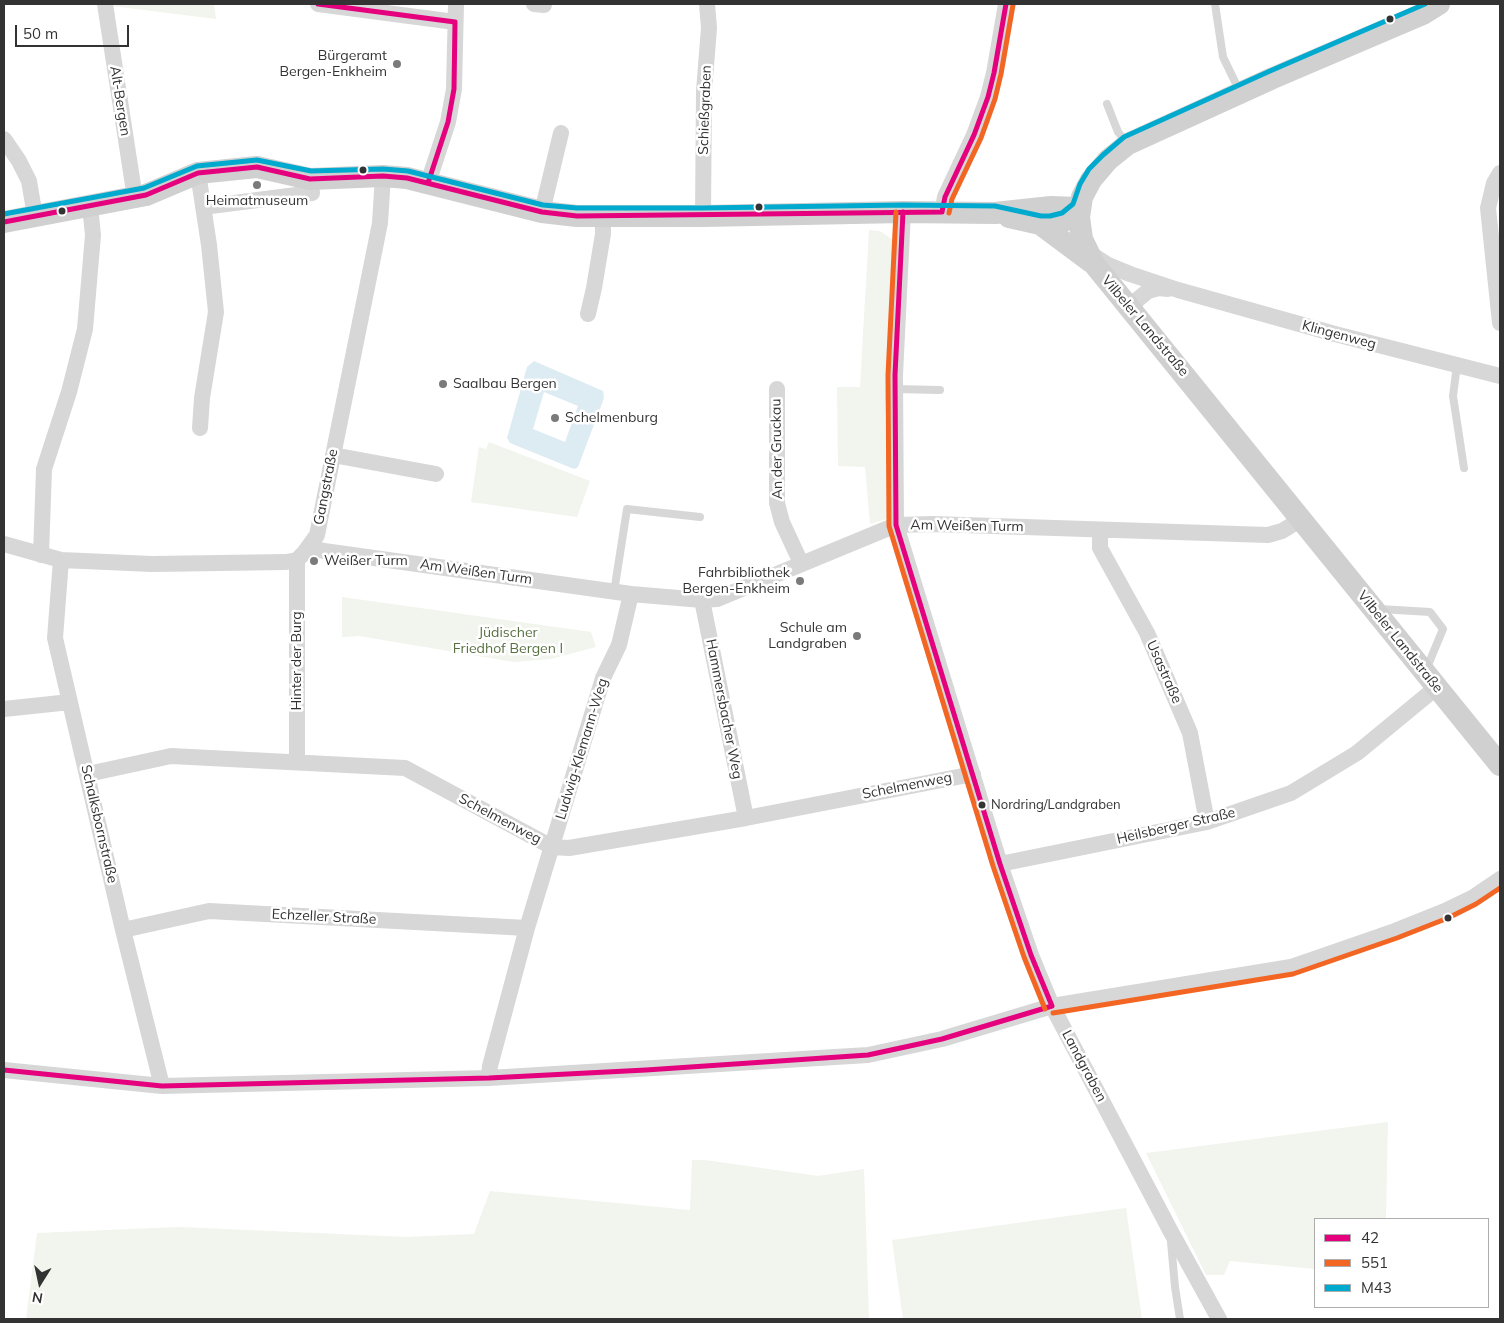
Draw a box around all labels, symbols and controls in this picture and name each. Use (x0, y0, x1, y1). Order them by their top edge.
unlabelled marker (1385, 14, 1395, 24)
scale bar (18, 15, 131, 47)
text: 50 m (23, 24, 58, 43)
place label: Bürgeramt Bergen-Enkheim (280, 48, 387, 80)
marker: Bürgeramt Bergen-Enkheim (391, 58, 403, 70)
street label: Alt-Bergen (106, 65, 134, 137)
street label: Schießgraben (695, 65, 715, 155)
unlabelled marker (358, 165, 368, 175)
marker: Heimatmuseum (251, 179, 263, 191)
place label: Heimatmuseum (206, 193, 308, 209)
unlabelled marker (754, 202, 764, 212)
unlabelled marker (57, 206, 67, 216)
street label: Vilbeler Landstraße (1098, 272, 1192, 380)
street label: Klingenweg (1300, 317, 1378, 353)
place label: Saalbau Bergen (453, 376, 557, 392)
marker: Saalbau Bergen (437, 378, 449, 390)
street label: An der Gruckau (768, 398, 786, 500)
place label: Schelmenburg (565, 410, 658, 426)
marker: Schelmenburg (549, 412, 561, 424)
street label: Gangstraße (310, 448, 342, 526)
street label: Am Weißen Turm (910, 517, 1024, 535)
place label: Weißer Turm (324, 553, 408, 569)
marker: Weißer Turm (308, 555, 320, 567)
street label: Am Weißen Turm (419, 556, 533, 588)
place label: Fahrbibliothek Bergen-Enkheim (683, 565, 790, 598)
marker: Fahrbibliothek Bergen-Enkheim (794, 575, 806, 587)
street label: Vilbeler Landstraße (1354, 588, 1446, 696)
street label: Hinter der Burg (289, 611, 305, 711)
place label: Schule am Landgraben (768, 620, 847, 652)
park label: Jüdischer Friedhof Bergen I (453, 625, 563, 658)
marker: Schule am Landgraben (851, 630, 863, 642)
street label: Hammersbacher Weg (702, 638, 746, 780)
street label: Usastraße (1143, 638, 1185, 706)
street label: Ludwig-Klemann-Weg (552, 676, 612, 822)
street label: Schalksbornstraße (77, 763, 121, 885)
street label: Schelmenweg (861, 769, 953, 803)
street label: Schelmenweg (456, 790, 544, 848)
place label: Nordring/Landgraben (991, 797, 1121, 813)
marker: Nordring/Landgraben (977, 800, 987, 810)
street label: Heilsberger Straße (1115, 804, 1237, 848)
street label: Echzeller Straße (271, 906, 377, 928)
unlabelled marker (1443, 913, 1453, 923)
street label: Landgraben (1058, 1027, 1110, 1105)
legend (1314, 1218, 1489, 1308)
text: 42 (1361, 1228, 1379, 1247)
text: 551 (1361, 1253, 1388, 1272)
north arrow (15, 1258, 65, 1308)
text: M43 (1361, 1278, 1392, 1297)
text: N (31, 1288, 44, 1308)

